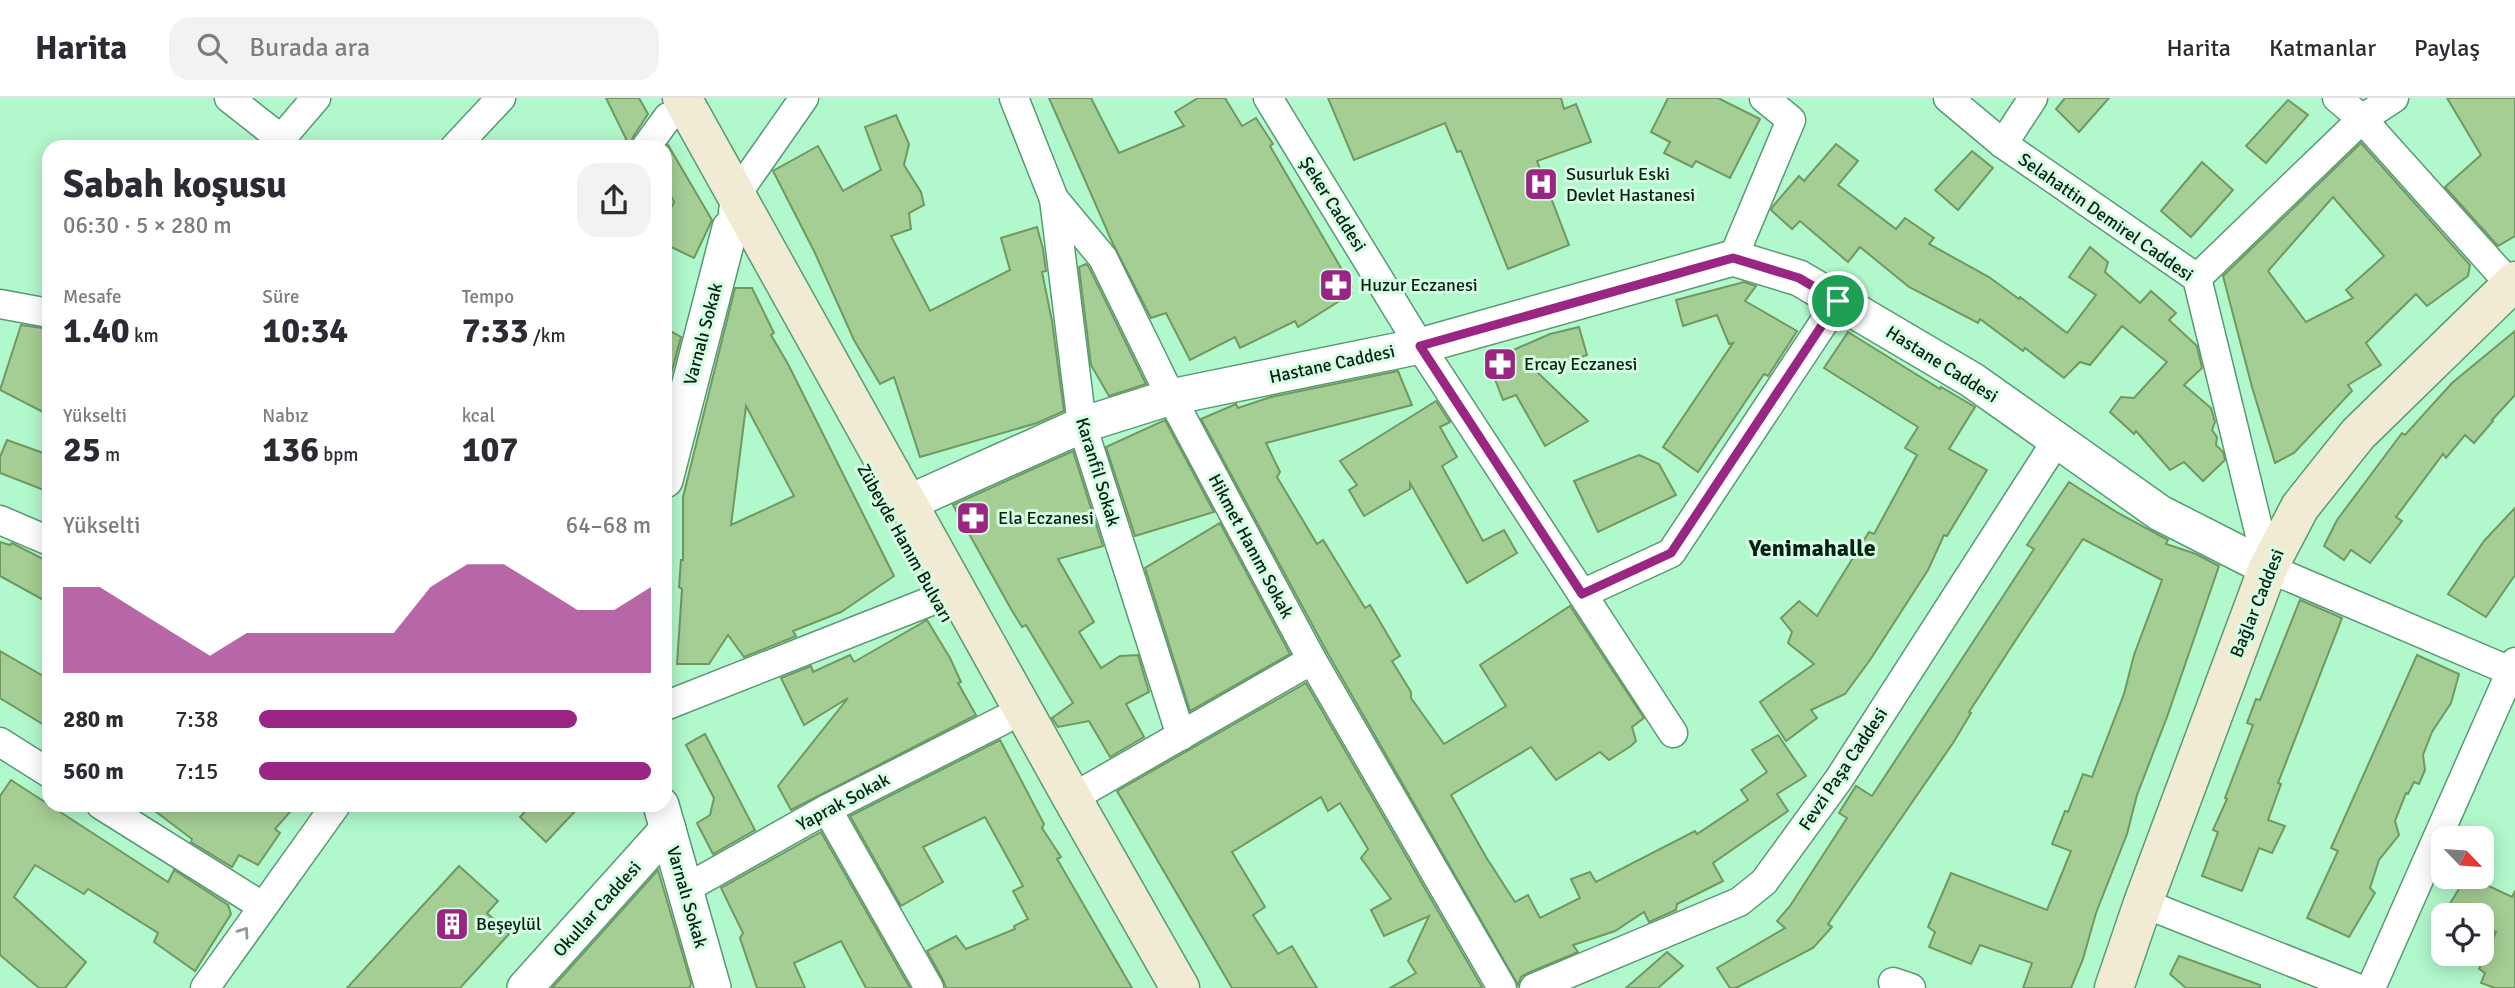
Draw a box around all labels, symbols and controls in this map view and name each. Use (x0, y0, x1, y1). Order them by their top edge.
search box (169, 17, 659, 80)
text: Harita (35, 28, 127, 69)
icon: search (193, 29, 231, 67)
text: Burada ara (249, 32, 370, 64)
text: Harita (2166, 33, 2231, 63)
text: Katmanlar (2269, 33, 2376, 63)
text: Paylaş (2414, 33, 2480, 63)
street label: Selahattin Demirel Caddesi (2014, 148, 2198, 286)
street label: Şeker Caddesi (1295, 152, 1371, 256)
text: Sabah koşusu (63, 161, 287, 208)
button: share (577, 163, 651, 237)
place label: Susurluk Eski Devlet Hastanesi (1566, 163, 1695, 206)
hospital icon: Susurluk Eski Devlet Hastanesi (1522, 165, 1560, 203)
text: 06:30 · 5 × 280 m (63, 211, 232, 240)
pharmacy icon: Huzur Eczanesi (1317, 266, 1355, 304)
pin (1808, 271, 1868, 331)
place label: Huzur Eczanesi (1360, 274, 1478, 296)
street label: Varnalı Sokak (679, 280, 727, 388)
icon: arrive (1819, 282, 1857, 320)
text: Mesafe (63, 285, 122, 309)
text: Süre (262, 285, 299, 309)
text: Tempo (462, 285, 514, 309)
text: 1.40 (63, 309, 130, 352)
text: 10:34 (262, 309, 348, 352)
text: 7:33 (462, 309, 529, 352)
street label: Hastane Caddesi (1882, 321, 2002, 407)
text: km (130, 324, 159, 348)
text: /km (529, 324, 566, 348)
street label: Hastane Caddesi (1267, 340, 1397, 388)
pharmacy icon: Ercay Eczanesi (1481, 345, 1519, 383)
place label: Ercay Eczanesi (1524, 353, 1637, 375)
text: Yükselti (63, 404, 127, 428)
text: Nabız (262, 404, 309, 428)
text: kcal (462, 404, 495, 428)
street label: Karanfil Sokak (1071, 415, 1125, 529)
text: 25 (63, 428, 101, 471)
text: 136 (262, 428, 319, 471)
text: 107 (462, 428, 518, 471)
text: m (101, 443, 120, 467)
text: bpm (319, 443, 358, 467)
street label: Zübeyde Hanım Bulvarı (852, 460, 958, 626)
street label: Hikmet Hanım Sokak (1204, 470, 1298, 622)
pharmacy icon: Ela Eczanesi (954, 499, 992, 537)
place label: Ela Eczanesi (998, 507, 1094, 529)
text: Yükselti (63, 511, 140, 540)
text: 64–68 m (566, 511, 651, 540)
district label: Yenimahalle (1747, 533, 1876, 563)
street label: Bağlar Caddesi (2225, 545, 2289, 661)
street label: Fevzi Paşa Caddesi (1794, 703, 1892, 835)
text: 280 m (63, 705, 124, 734)
text: 7:38 (175, 705, 218, 734)
text: 560 m (63, 757, 124, 786)
text: 7:15 (175, 757, 218, 786)
street label: Yaprak Sokak (793, 768, 893, 836)
north arrow (2431, 826, 2494, 889)
map controls (2431, 826, 2494, 966)
street label: Varnalı Sokak (662, 844, 712, 950)
street label: Okullar Caddesi (548, 857, 646, 961)
button: locate (2431, 903, 2494, 966)
building icon: Beşeylül (433, 905, 471, 943)
place label: Beşeylül (476, 913, 541, 935)
one-way arrow (236, 927, 248, 940)

